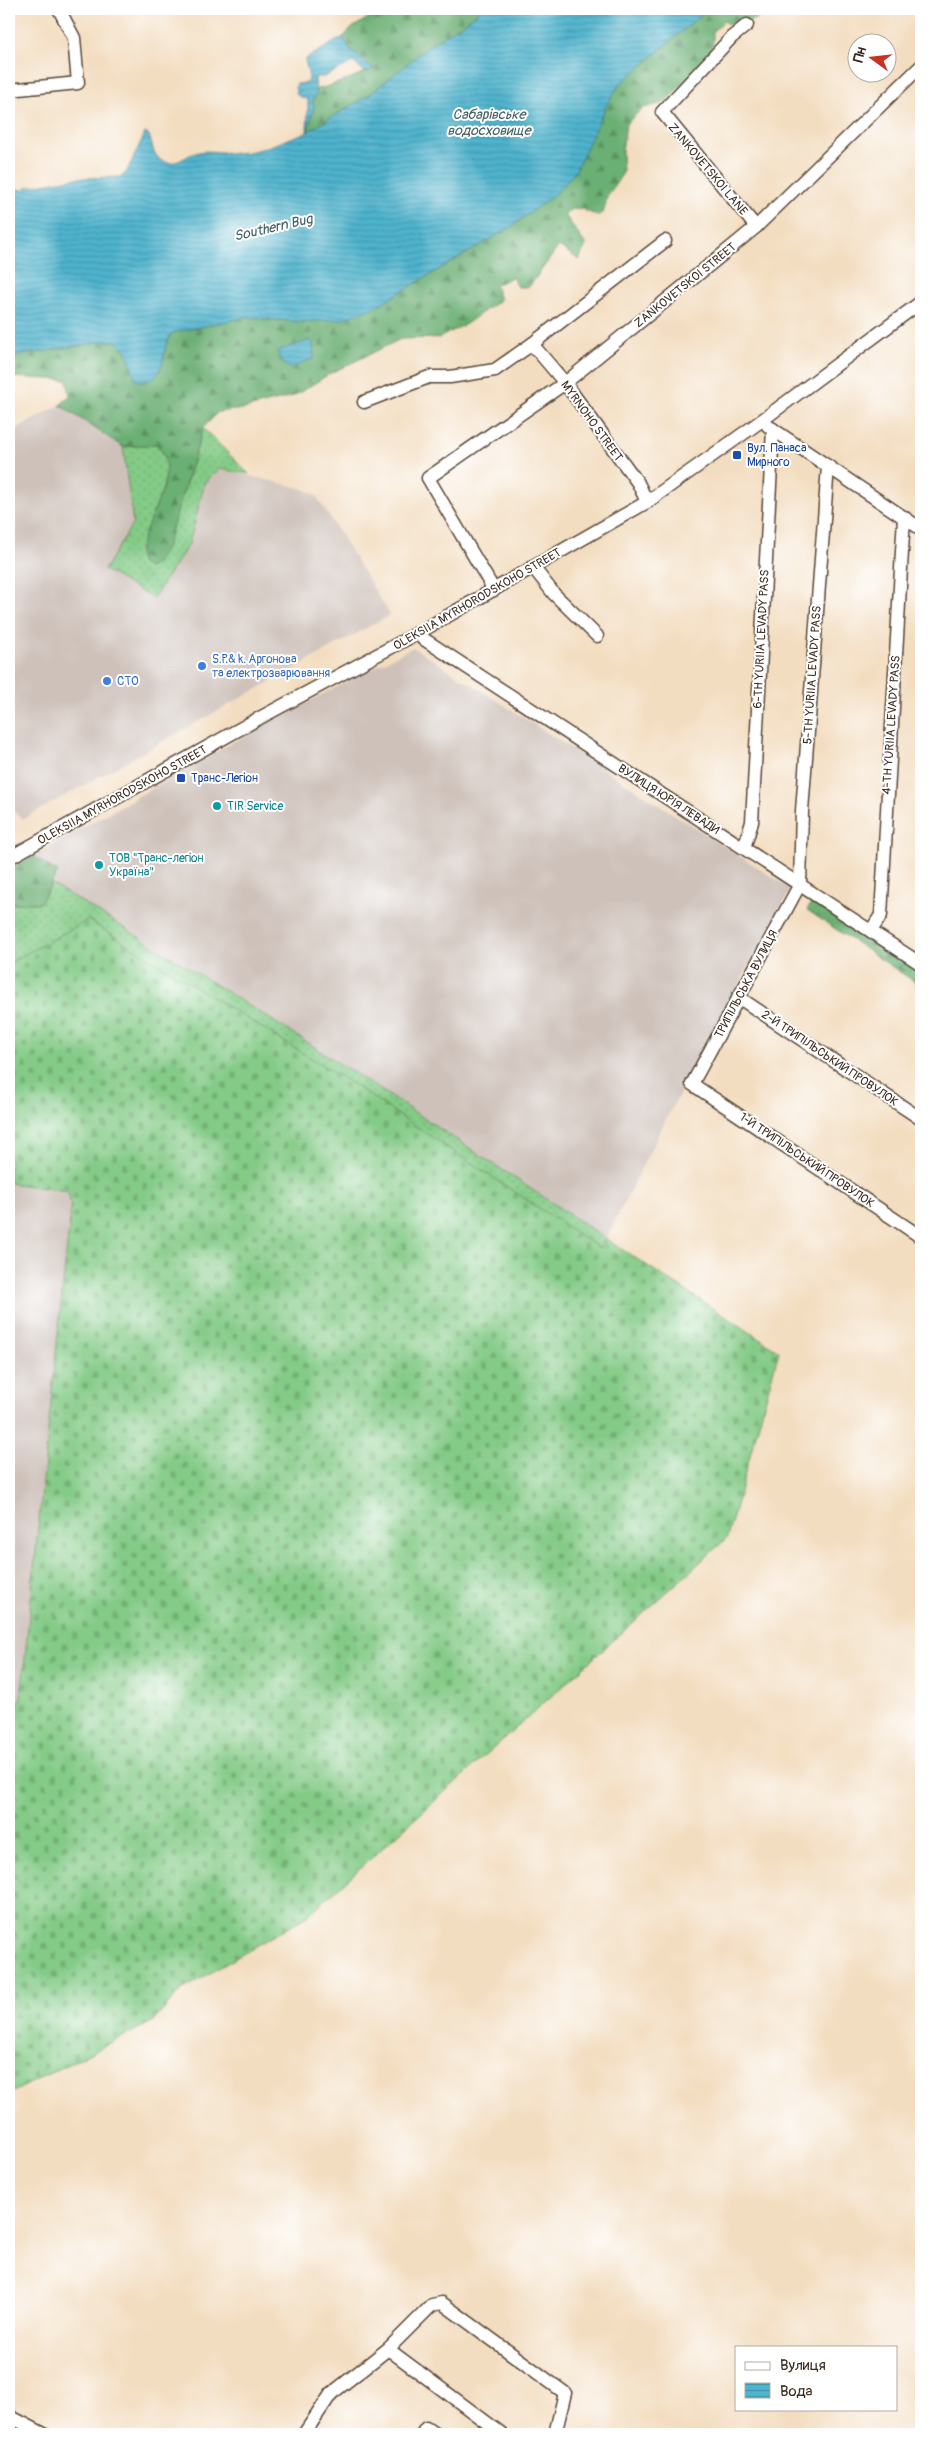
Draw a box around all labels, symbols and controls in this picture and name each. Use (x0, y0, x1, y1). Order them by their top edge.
north arrow (848, 32, 898, 82)
text: Пн (850, 45, 870, 64)
water label: Сабарівське водосховище (447, 106, 533, 139)
street label: ZANKOVETSKOI LANE (665, 120, 751, 218)
water label: Southern Bug (232, 210, 315, 245)
street label: ZANKOVETSKOI STREET (631, 240, 739, 331)
street label: MYRNOHO STREET (557, 378, 626, 465)
place label: Вул. Панаса Мирного (747, 441, 807, 470)
marker: Вул. Панаса Мирного (731, 449, 743, 461)
street label: OLEKSIIA MYRHORODSKOHO STREET (391, 545, 564, 654)
street label: 6-TH YURIIA LEVADY PASS (750, 569, 773, 709)
street label: 5-TH YURIIA LEVADY PASS (800, 605, 825, 745)
place label: S.P.& k. Аргонова та електрозварювання (212, 652, 330, 681)
street label: 4-TH YURIIA LEVADY PASS (879, 655, 904, 795)
marker: S.P.& k. Аргонова та електрозварювання (196, 660, 208, 672)
place label: СТО (117, 674, 139, 689)
marker: СТО (101, 675, 113, 687)
street label: OLEKSIIA MYRHORODSKOHO STREET (35, 742, 210, 848)
street label: ВУЛИЦЯ ЮРІЯ ЛЕВАДИ (615, 761, 722, 838)
place label: Транс-Легіон (191, 771, 258, 786)
marker: Транс-Легіон (175, 772, 187, 784)
place label: TIR Service (227, 799, 283, 814)
marker: TIR Service (211, 800, 223, 812)
place label: ТОВ "Транс-легіон Україна" (109, 851, 204, 880)
marker: ТОВ "Транс-легіон Україна" (93, 859, 105, 871)
street label: ТРИПІЛЬСЬКА ВУЛИЦЯ (712, 927, 781, 1041)
street label: 2-Й ТРИПІЛЬСЬКИЙ ПРОВУЛОК (759, 1007, 901, 1110)
street label: 1-Й ТРИПІЛЬСЬКИЙ ПРОВУЛОК (736, 1110, 877, 1211)
legend (735, 2346, 898, 2410)
text: Вулиця (780, 2356, 826, 2375)
text: Вода (780, 2382, 813, 2401)

